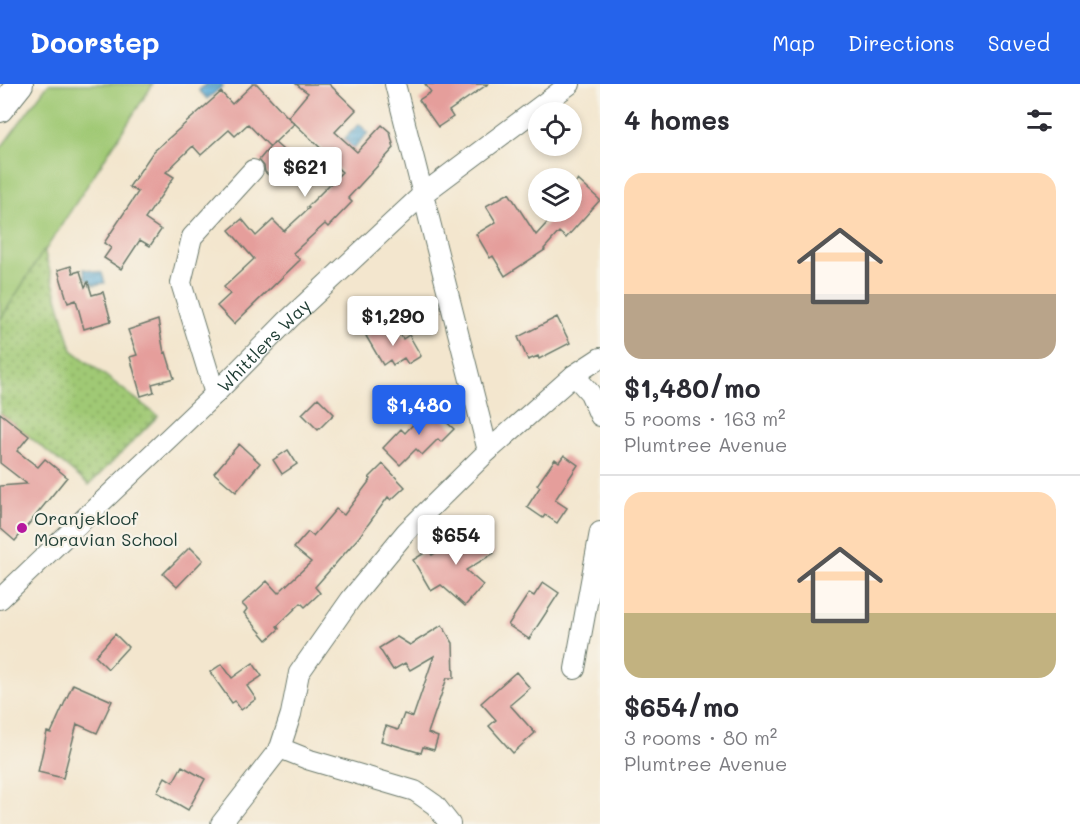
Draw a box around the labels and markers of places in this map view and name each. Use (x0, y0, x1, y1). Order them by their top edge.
pin: $621 (269, 147, 341, 198)
pin: $1,290 (344, 296, 442, 347)
pin: $1,480 (370, 385, 468, 436)
place label: Oranjekloof Moravian School (34, 506, 178, 551)
pin: $654 (420, 515, 492, 566)
marker: Oranjekloof Moravian School (15, 521, 29, 535)

